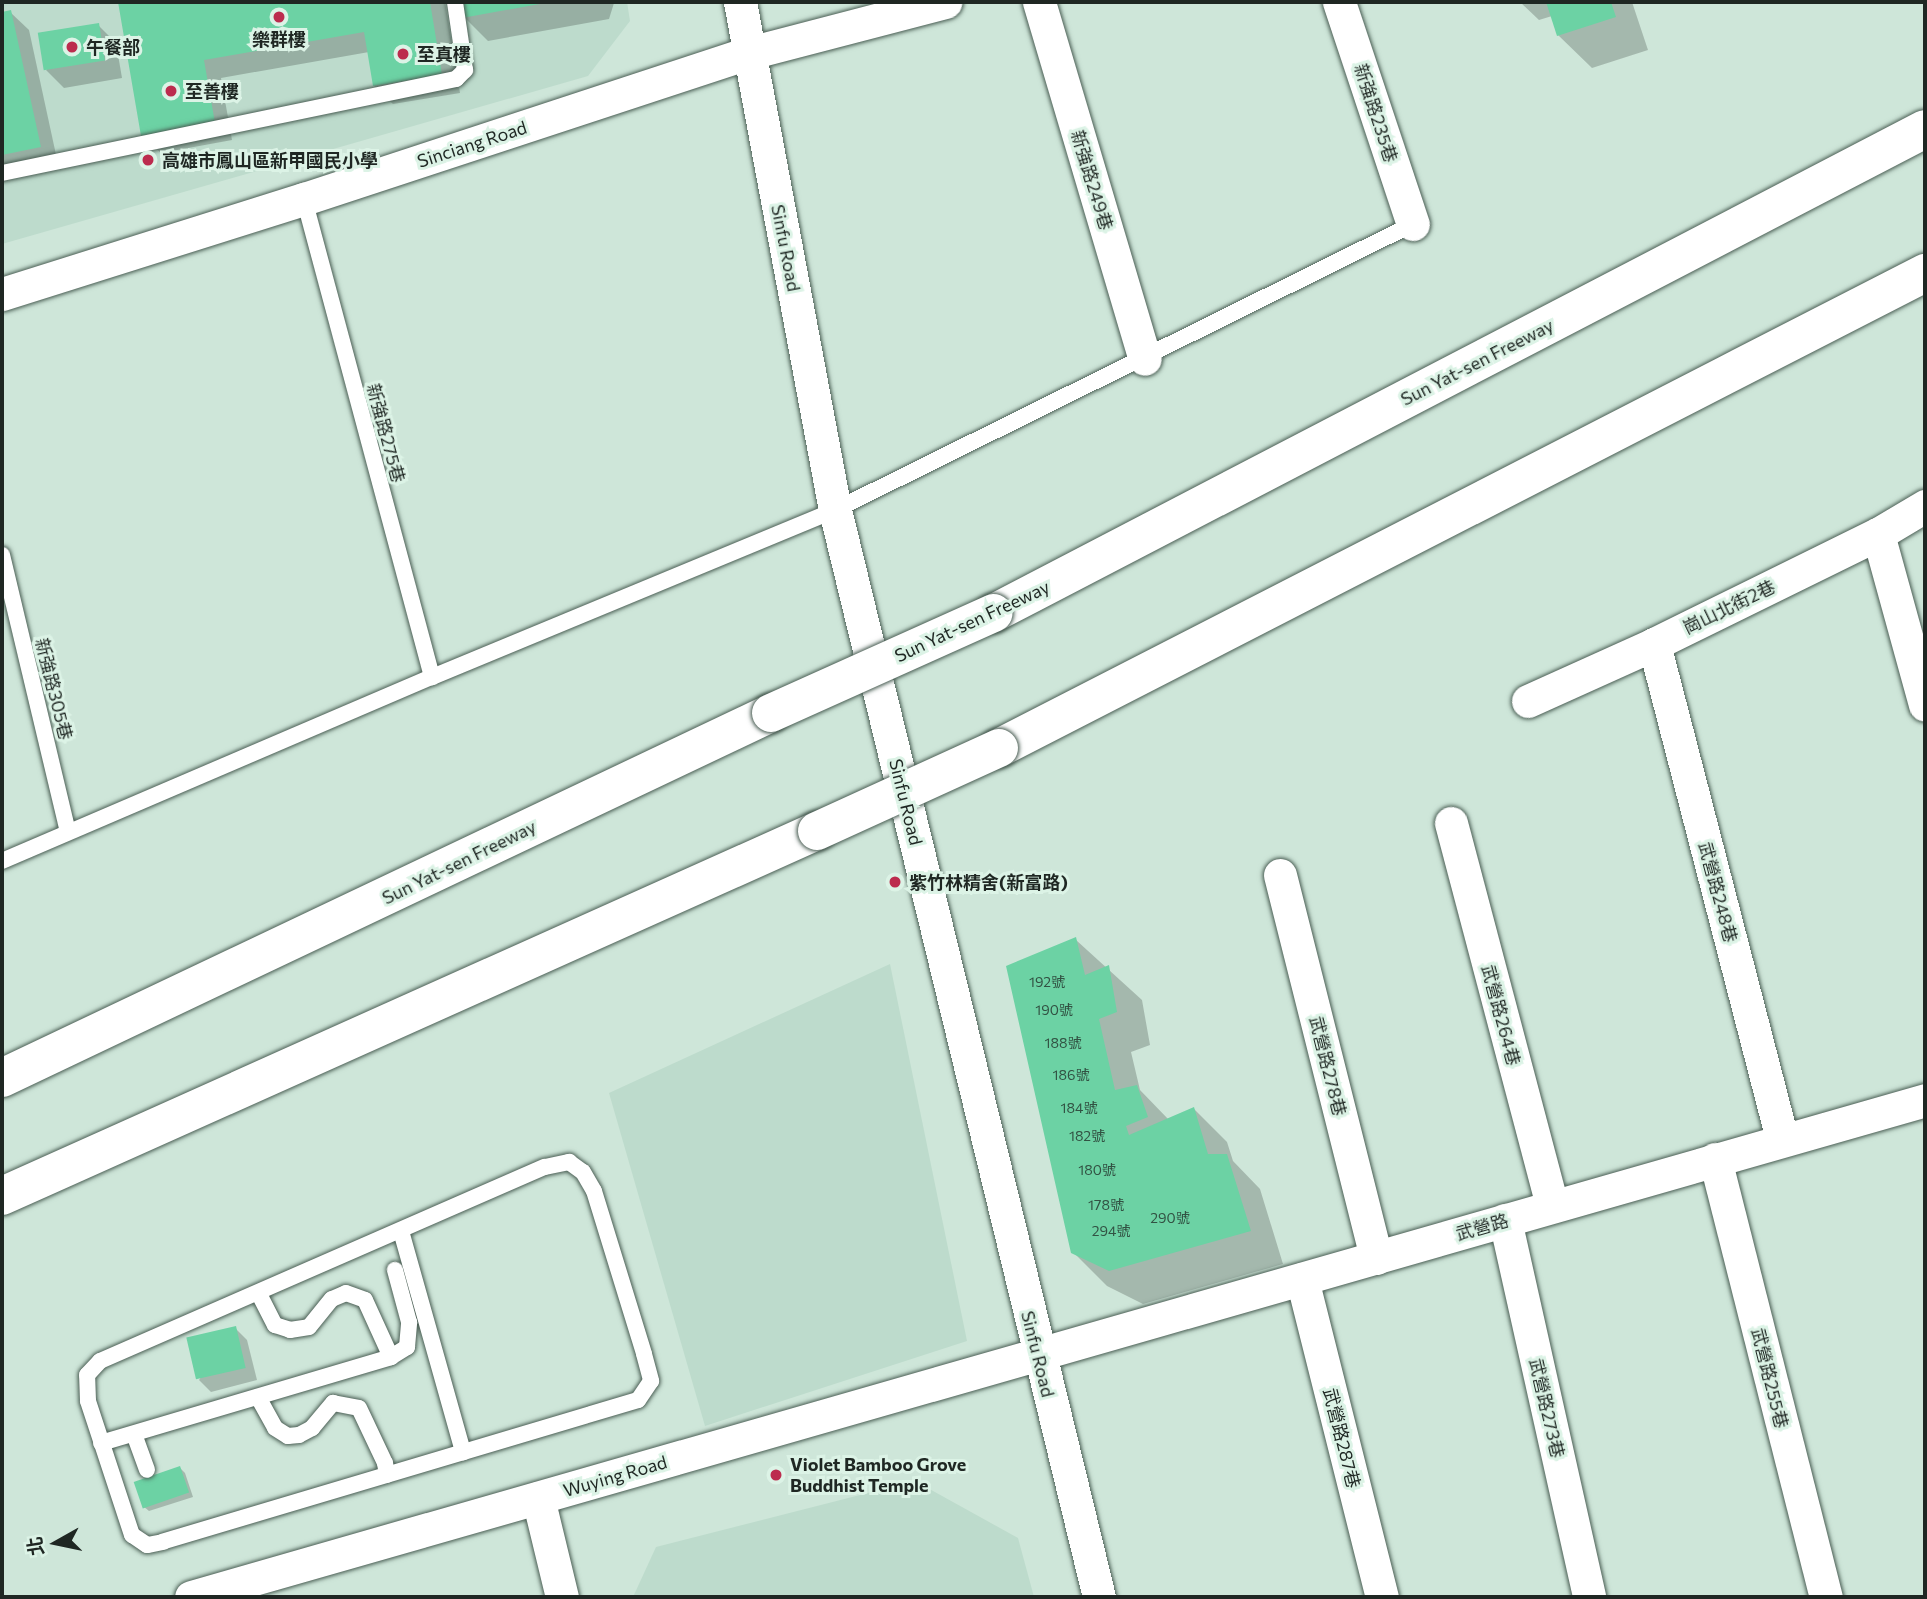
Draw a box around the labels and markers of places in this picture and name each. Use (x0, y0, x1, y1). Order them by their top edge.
marker: 樂群樓 (271, 9, 287, 25)
place label: 樂群樓 (252, 28, 306, 50)
place label: 午餐部 (86, 36, 140, 58)
marker: 午餐部 (64, 39, 80, 55)
place label: 至真樓 (417, 43, 471, 65)
marker: 至真樓 (395, 46, 411, 62)
place label: 至善樓 (185, 80, 239, 102)
marker: 至善樓 (163, 83, 179, 99)
place label: 高雄市鳳山區新甲國民小學 (162, 149, 378, 171)
marker: 高雄市鳳山區新甲國民小學 (140, 152, 156, 168)
place label: 紫竹林精舍(新富路) (909, 871, 1068, 893)
marker: 紫竹林精舍(新富路) (887, 874, 903, 890)
place label: Violet Bamboo Grove Buddhist Temple (790, 1454, 966, 1496)
marker: Violet Bamboo Grove Buddhist Temple (768, 1467, 784, 1483)

